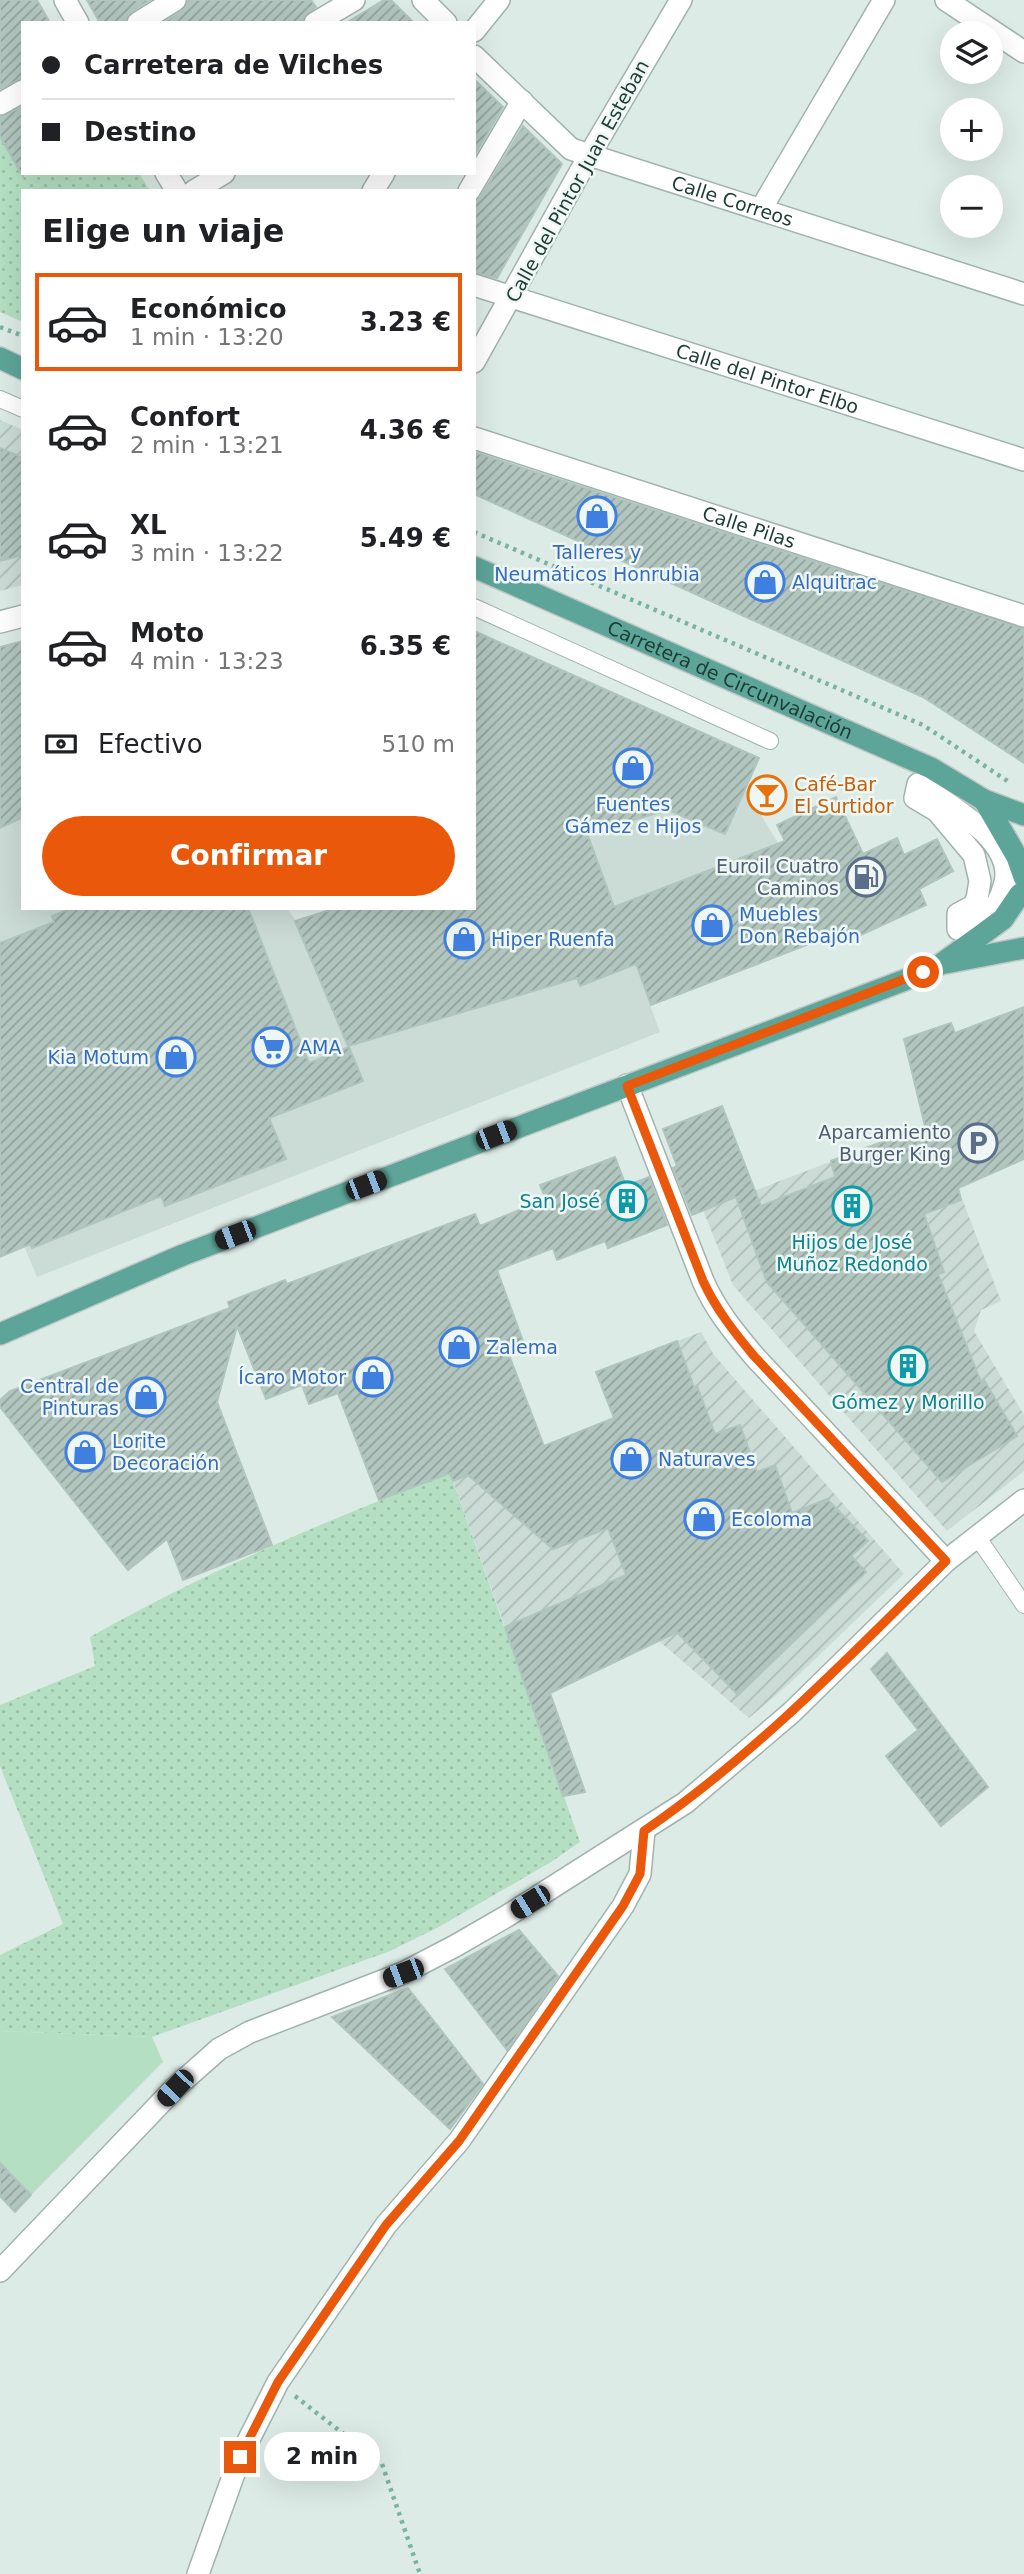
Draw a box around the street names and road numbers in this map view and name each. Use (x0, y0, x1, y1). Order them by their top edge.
street label: Calle del Pintor Juan Esteban (501, 56, 653, 306)
street label: Calle Correos (669, 171, 796, 230)
street label: Calle del Pintor Elbo (673, 339, 862, 418)
street label: Calle Pilas (700, 502, 798, 552)
street label: Carretera de Circunvalación (604, 616, 856, 743)

